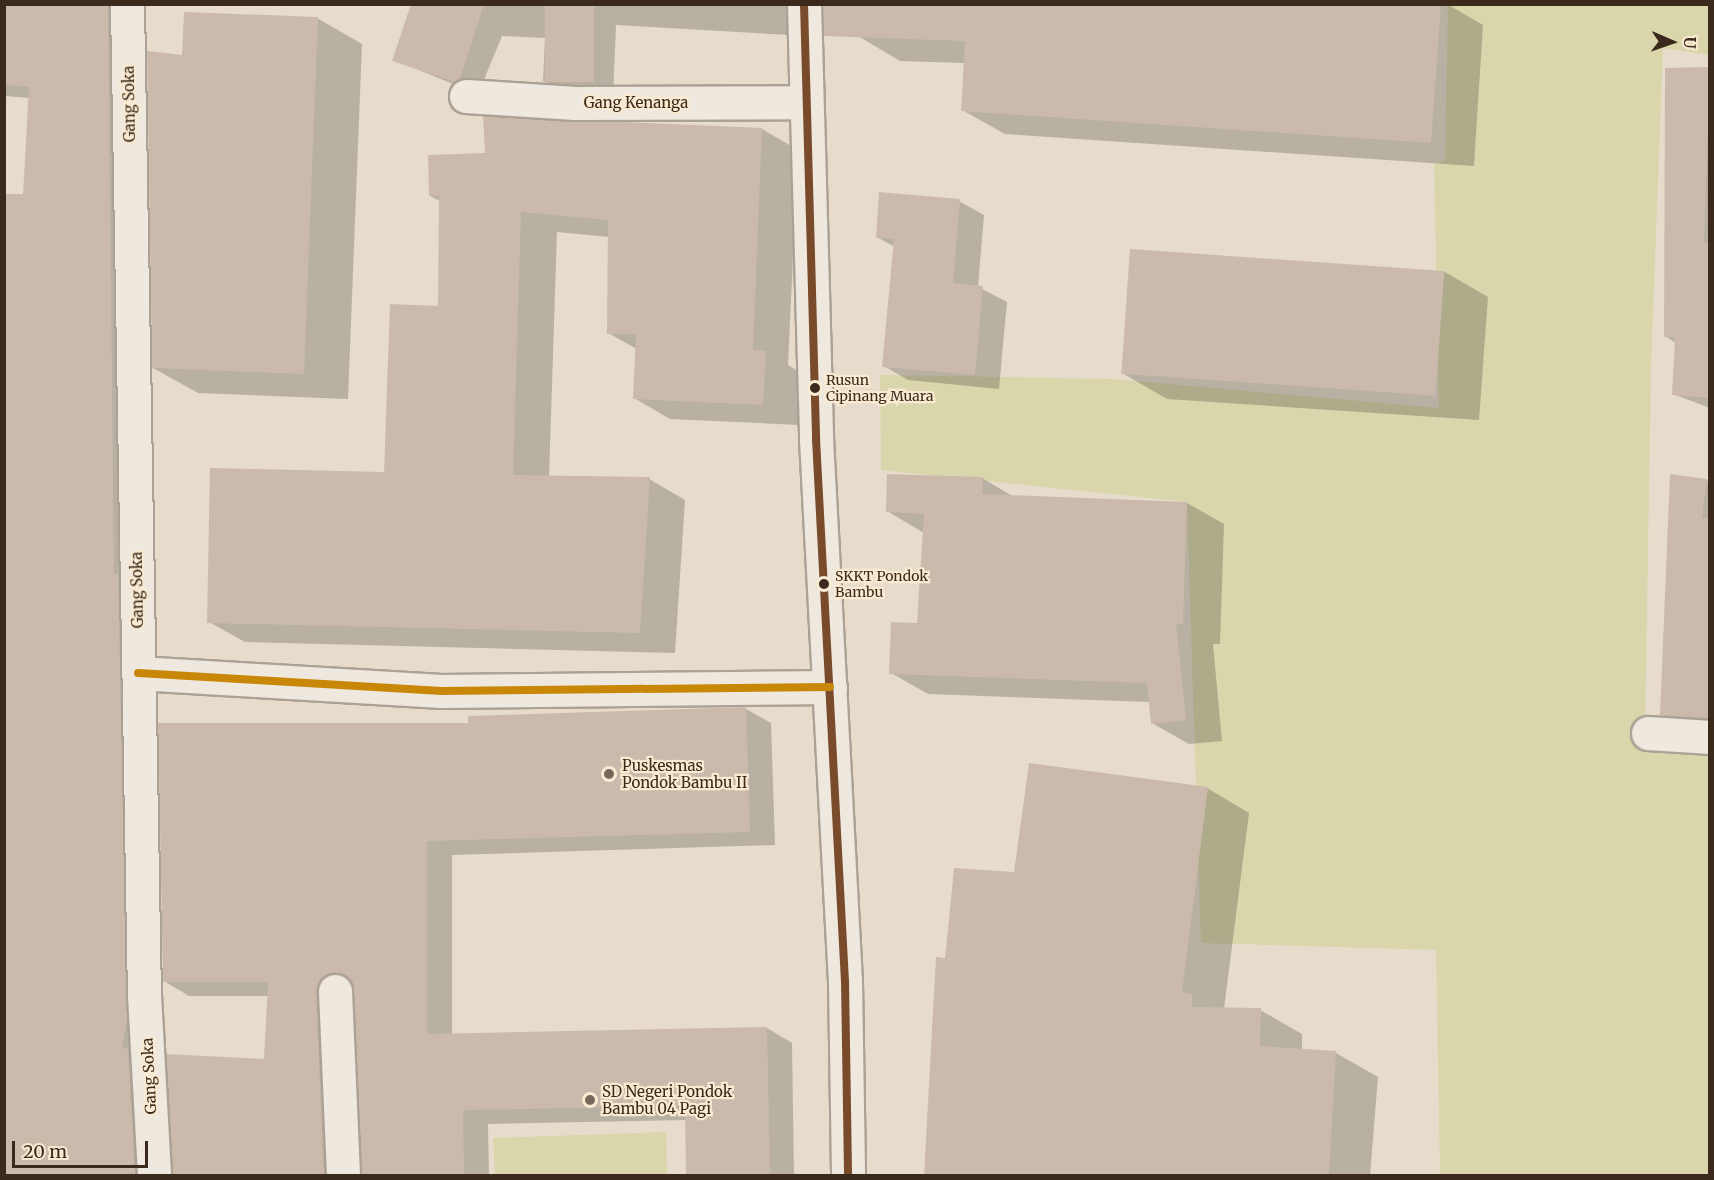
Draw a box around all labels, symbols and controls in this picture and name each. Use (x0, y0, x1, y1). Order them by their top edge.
north arrow (1642, 12, 1702, 72)
text: U (1680, 36, 1700, 49)
street label: Gang Soka (119, 66, 139, 142)
street label: Gang Kenanga (584, 94, 688, 112)
place label: Rusun Cipinang Muara (826, 372, 933, 404)
marker: Rusun Cipinang Muara (809, 382, 821, 394)
street label: Gang Soka (127, 552, 147, 628)
place label: SKKT Pondok Bambu (835, 568, 928, 600)
marker: SKKT Pondok Bambu (818, 578, 830, 590)
place label: Puskesmas Pondok Bambu II (622, 756, 747, 791)
marker: Puskesmas Pondok Bambu II (600, 765, 618, 783)
street label: Gang Soka (138, 1037, 160, 1115)
place label: SD Negeri Pondok Bambu 04 Pagi (602, 1082, 732, 1117)
marker: SD Negeri Pondok Bambu 04 Pagi (583, 1093, 597, 1107)
scale bar (15, 1129, 152, 1167)
text: 20 m (23, 1140, 67, 1163)

